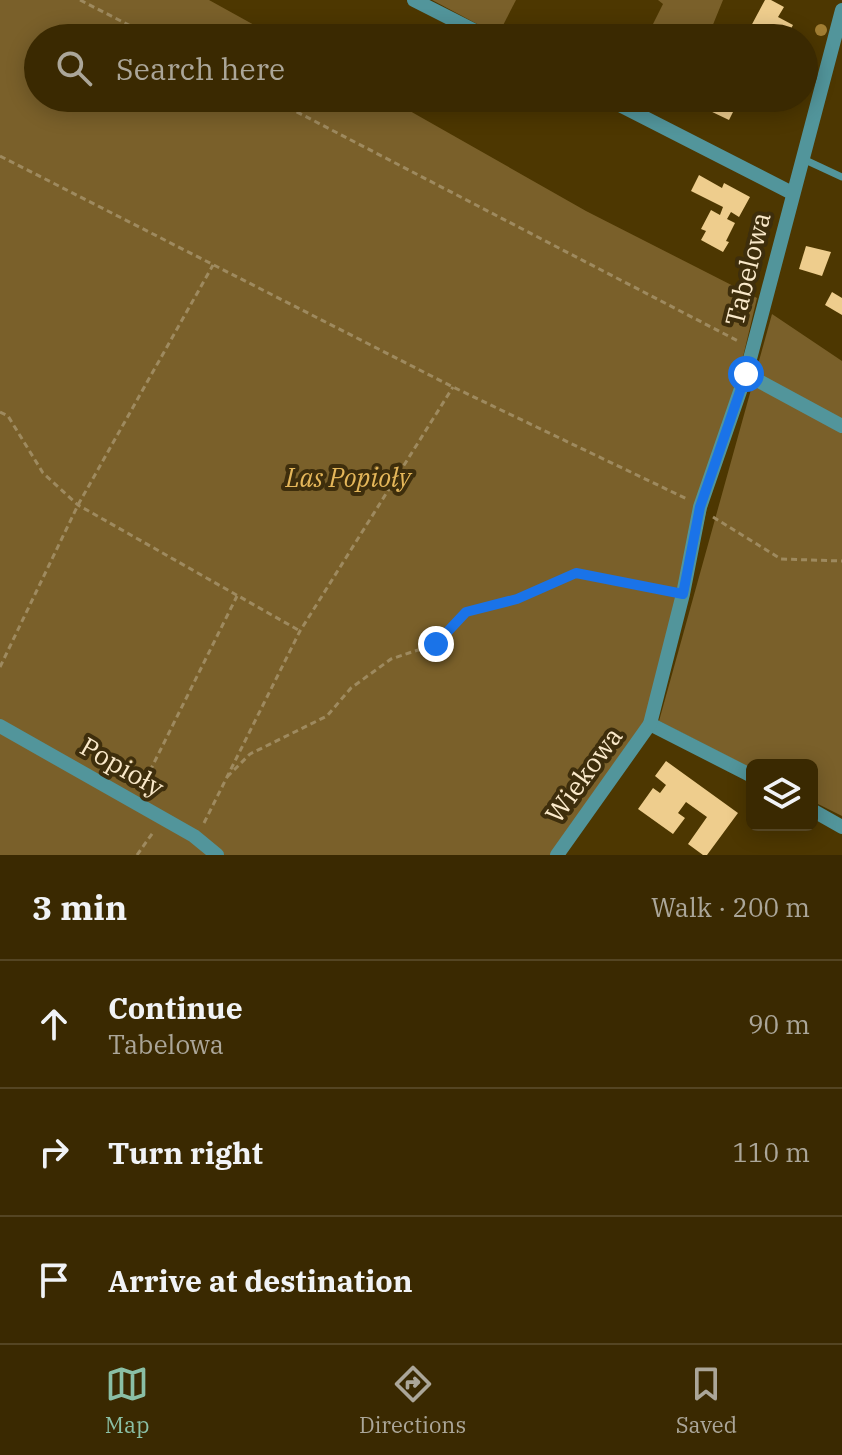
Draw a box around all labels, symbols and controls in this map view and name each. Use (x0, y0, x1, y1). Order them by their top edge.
search box (24, 24, 818, 112)
icon: search (52, 46, 96, 90)
text: Search here (116, 49, 285, 88)
street label: Tabelowa (716, 208, 778, 329)
route start (728, 356, 764, 392)
park label: Las Popioły (285, 460, 413, 494)
route end (418, 626, 454, 662)
street label: Wiekowa (537, 720, 629, 829)
street label: Popioły (75, 729, 171, 804)
map controls (746, 759, 818, 831)
button: layers (746, 759, 818, 831)
text: 3 min (32, 885, 127, 929)
text: Walk · 200 m (651, 890, 810, 924)
text: Continue (108, 988, 243, 1027)
icon: ahead (32, 1002, 76, 1046)
text: 90 m (748, 1007, 810, 1041)
text: Tabelowa (108, 1027, 224, 1061)
icon: right (32, 1130, 76, 1174)
text: Turn right (108, 1133, 263, 1172)
text: 110 m (732, 1135, 810, 1169)
icon: arrive (32, 1258, 76, 1302)
text: Arrive at destination (108, 1261, 413, 1300)
tab: Map (105, 1362, 149, 1439)
tab: Directions (359, 1362, 466, 1439)
tab: Saved (676, 1362, 737, 1439)

